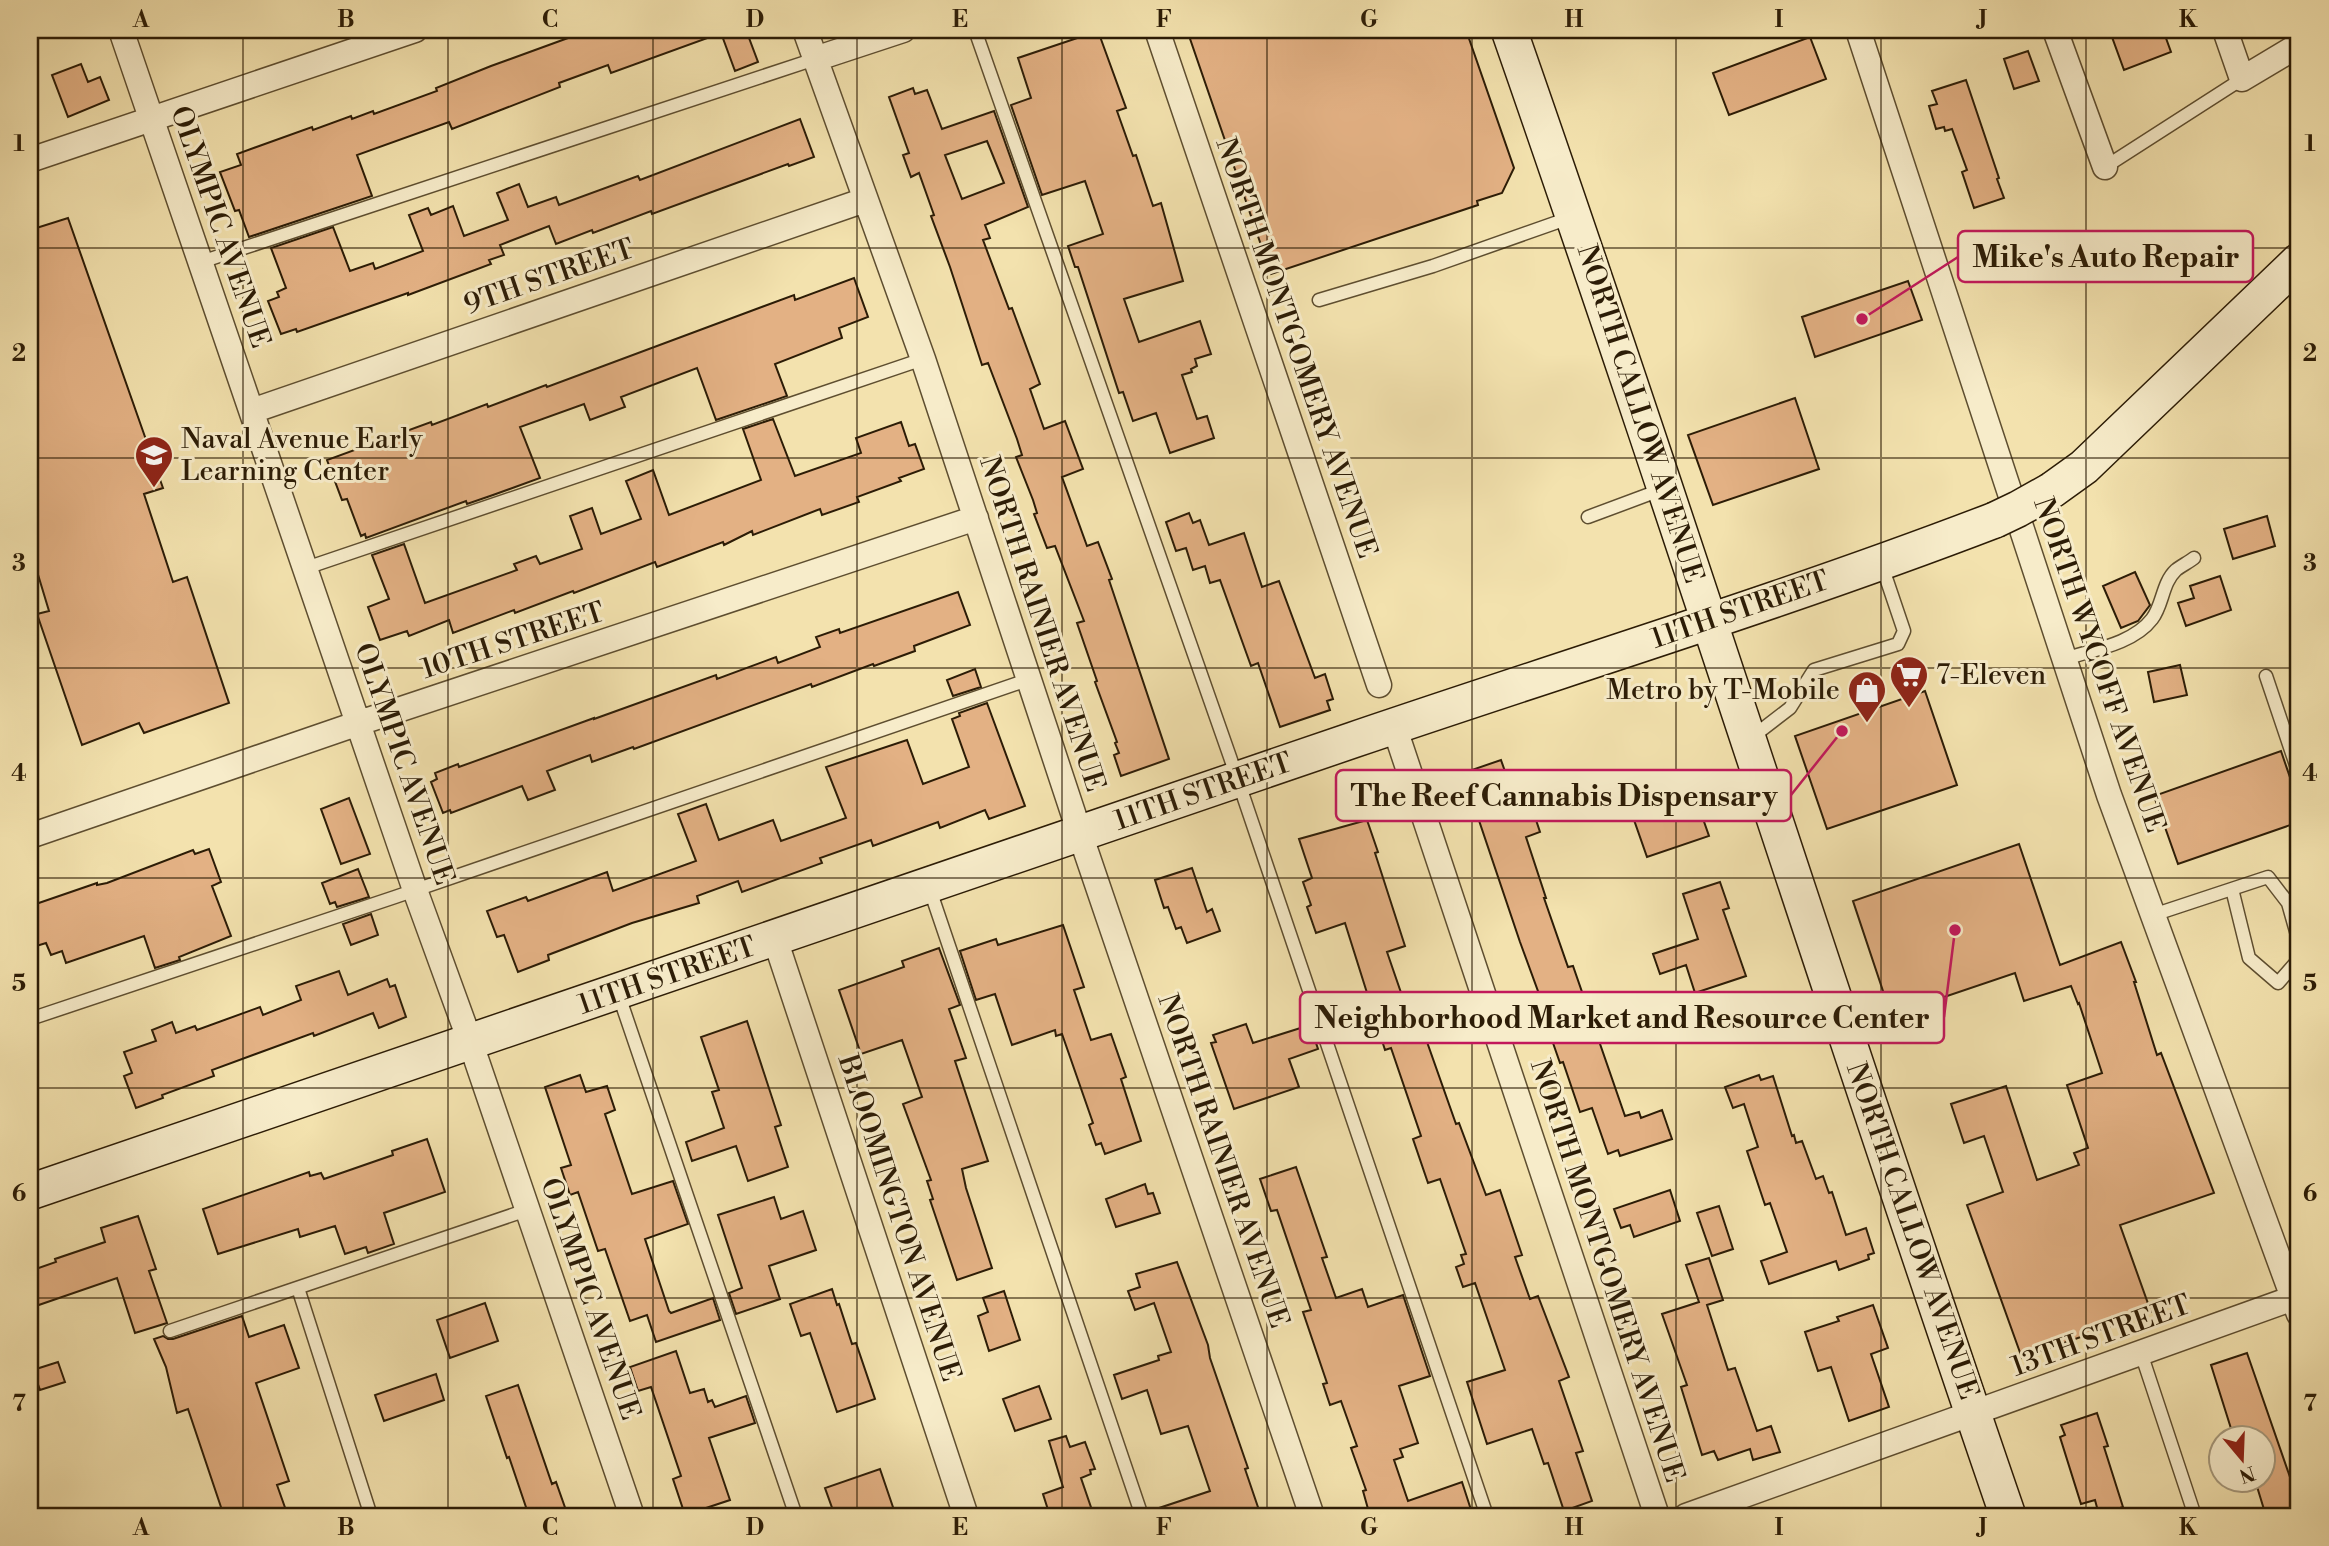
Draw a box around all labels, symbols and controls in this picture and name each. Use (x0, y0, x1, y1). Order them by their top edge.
text: A (132, 6, 150, 34)
text: B (337, 6, 355, 34)
text: C (542, 6, 558, 34)
text: D (746, 6, 764, 34)
text: E (952, 6, 968, 34)
text: F (1156, 6, 1172, 34)
text: G (1360, 6, 1378, 34)
text: H (1565, 6, 1584, 34)
text: I (1775, 6, 1784, 34)
text: J (1976, 6, 1988, 34)
text: K (2179, 6, 2198, 34)
street label: OLYMPIC AVENUE (162, 102, 278, 352)
text: 1 (13, 130, 25, 158)
text: 1 (2304, 130, 2316, 158)
street label: NORTH MONTGOMERY AVENUE (1207, 133, 1385, 563)
callout: Mike's Auto Repair (1958, 231, 2253, 282)
street label: 9TH STREET (459, 232, 639, 322)
text: Mike's Auto Repair (1972, 239, 2240, 277)
street label: NORTH CALLOW AVENUE (1569, 240, 1711, 588)
text: 2 (12, 340, 26, 368)
text: 2 (2303, 340, 2317, 368)
place label: Naval Avenue Early Learning Center (181, 422, 423, 489)
school or university icon: Naval Avenue Early Learning Center (133, 434, 175, 489)
street label: NORTH RAINIER AVENUE (971, 452, 1113, 796)
street label: NORTH WYCOFF AVENUE (2025, 493, 2173, 837)
text: 3 (12, 550, 26, 578)
text: 3 (2303, 550, 2317, 578)
street label: 11TH STREET (1646, 563, 1834, 657)
street label: 10TH STREET (417, 595, 609, 687)
street label: OLYMPIC AVENUE (346, 639, 462, 889)
supermarket icon: 7-Eleven (1888, 654, 1930, 709)
place label: 7-Eleven (1936, 658, 2047, 693)
shop icon: Metro by T-Mobile (1846, 669, 1888, 724)
place label: Metro by T-Mobile (1606, 673, 1840, 708)
street label: 11TH STREET (1109, 745, 1297, 839)
text: 4 (11, 760, 27, 788)
text: 4 (2302, 760, 2318, 788)
callout: The Reef Cannabis Dispensary (1336, 770, 1791, 821)
text: The Reef Cannabis Dispensary (1351, 778, 1778, 816)
street label: 11TH STREET (573, 929, 761, 1023)
text: 5 (12, 970, 26, 998)
text: 5 (2303, 970, 2317, 998)
street label: NORTH RAINIER AVENUE (1149, 990, 1297, 1332)
callout: Neighborhood Market and Resource Center (1300, 992, 1944, 1043)
text: Neighborhood Market and Resource Center (1314, 1000, 1930, 1038)
street label: BLOOMINGTON AVENUE (829, 1049, 968, 1386)
street label: NORTH MONTGOMERY AVENUE (1522, 1055, 1692, 1487)
street label: NORTH CALLOW AVENUE (1838, 1058, 1986, 1404)
street label: OLYMPIC AVENUE (532, 1174, 648, 1424)
text: 6 (12, 1180, 26, 1208)
text: 6 (2303, 1180, 2317, 1208)
street label: 13TH STREET (2007, 1287, 2195, 1385)
text: 7 (12, 1390, 26, 1418)
text: 7 (2303, 1390, 2317, 1418)
north arrow (2206, 1424, 2276, 1494)
text: N (2236, 1460, 2258, 1488)
text: A (132, 1514, 150, 1542)
text: B (337, 1514, 355, 1542)
text: C (542, 1514, 558, 1542)
text: D (746, 1514, 764, 1542)
text: E (952, 1514, 968, 1542)
text: F (1156, 1514, 1172, 1542)
text: G (1360, 1514, 1378, 1542)
text: H (1565, 1514, 1584, 1542)
text: I (1775, 1514, 1784, 1542)
text: J (1976, 1514, 1988, 1542)
text: K (2179, 1514, 2198, 1542)

